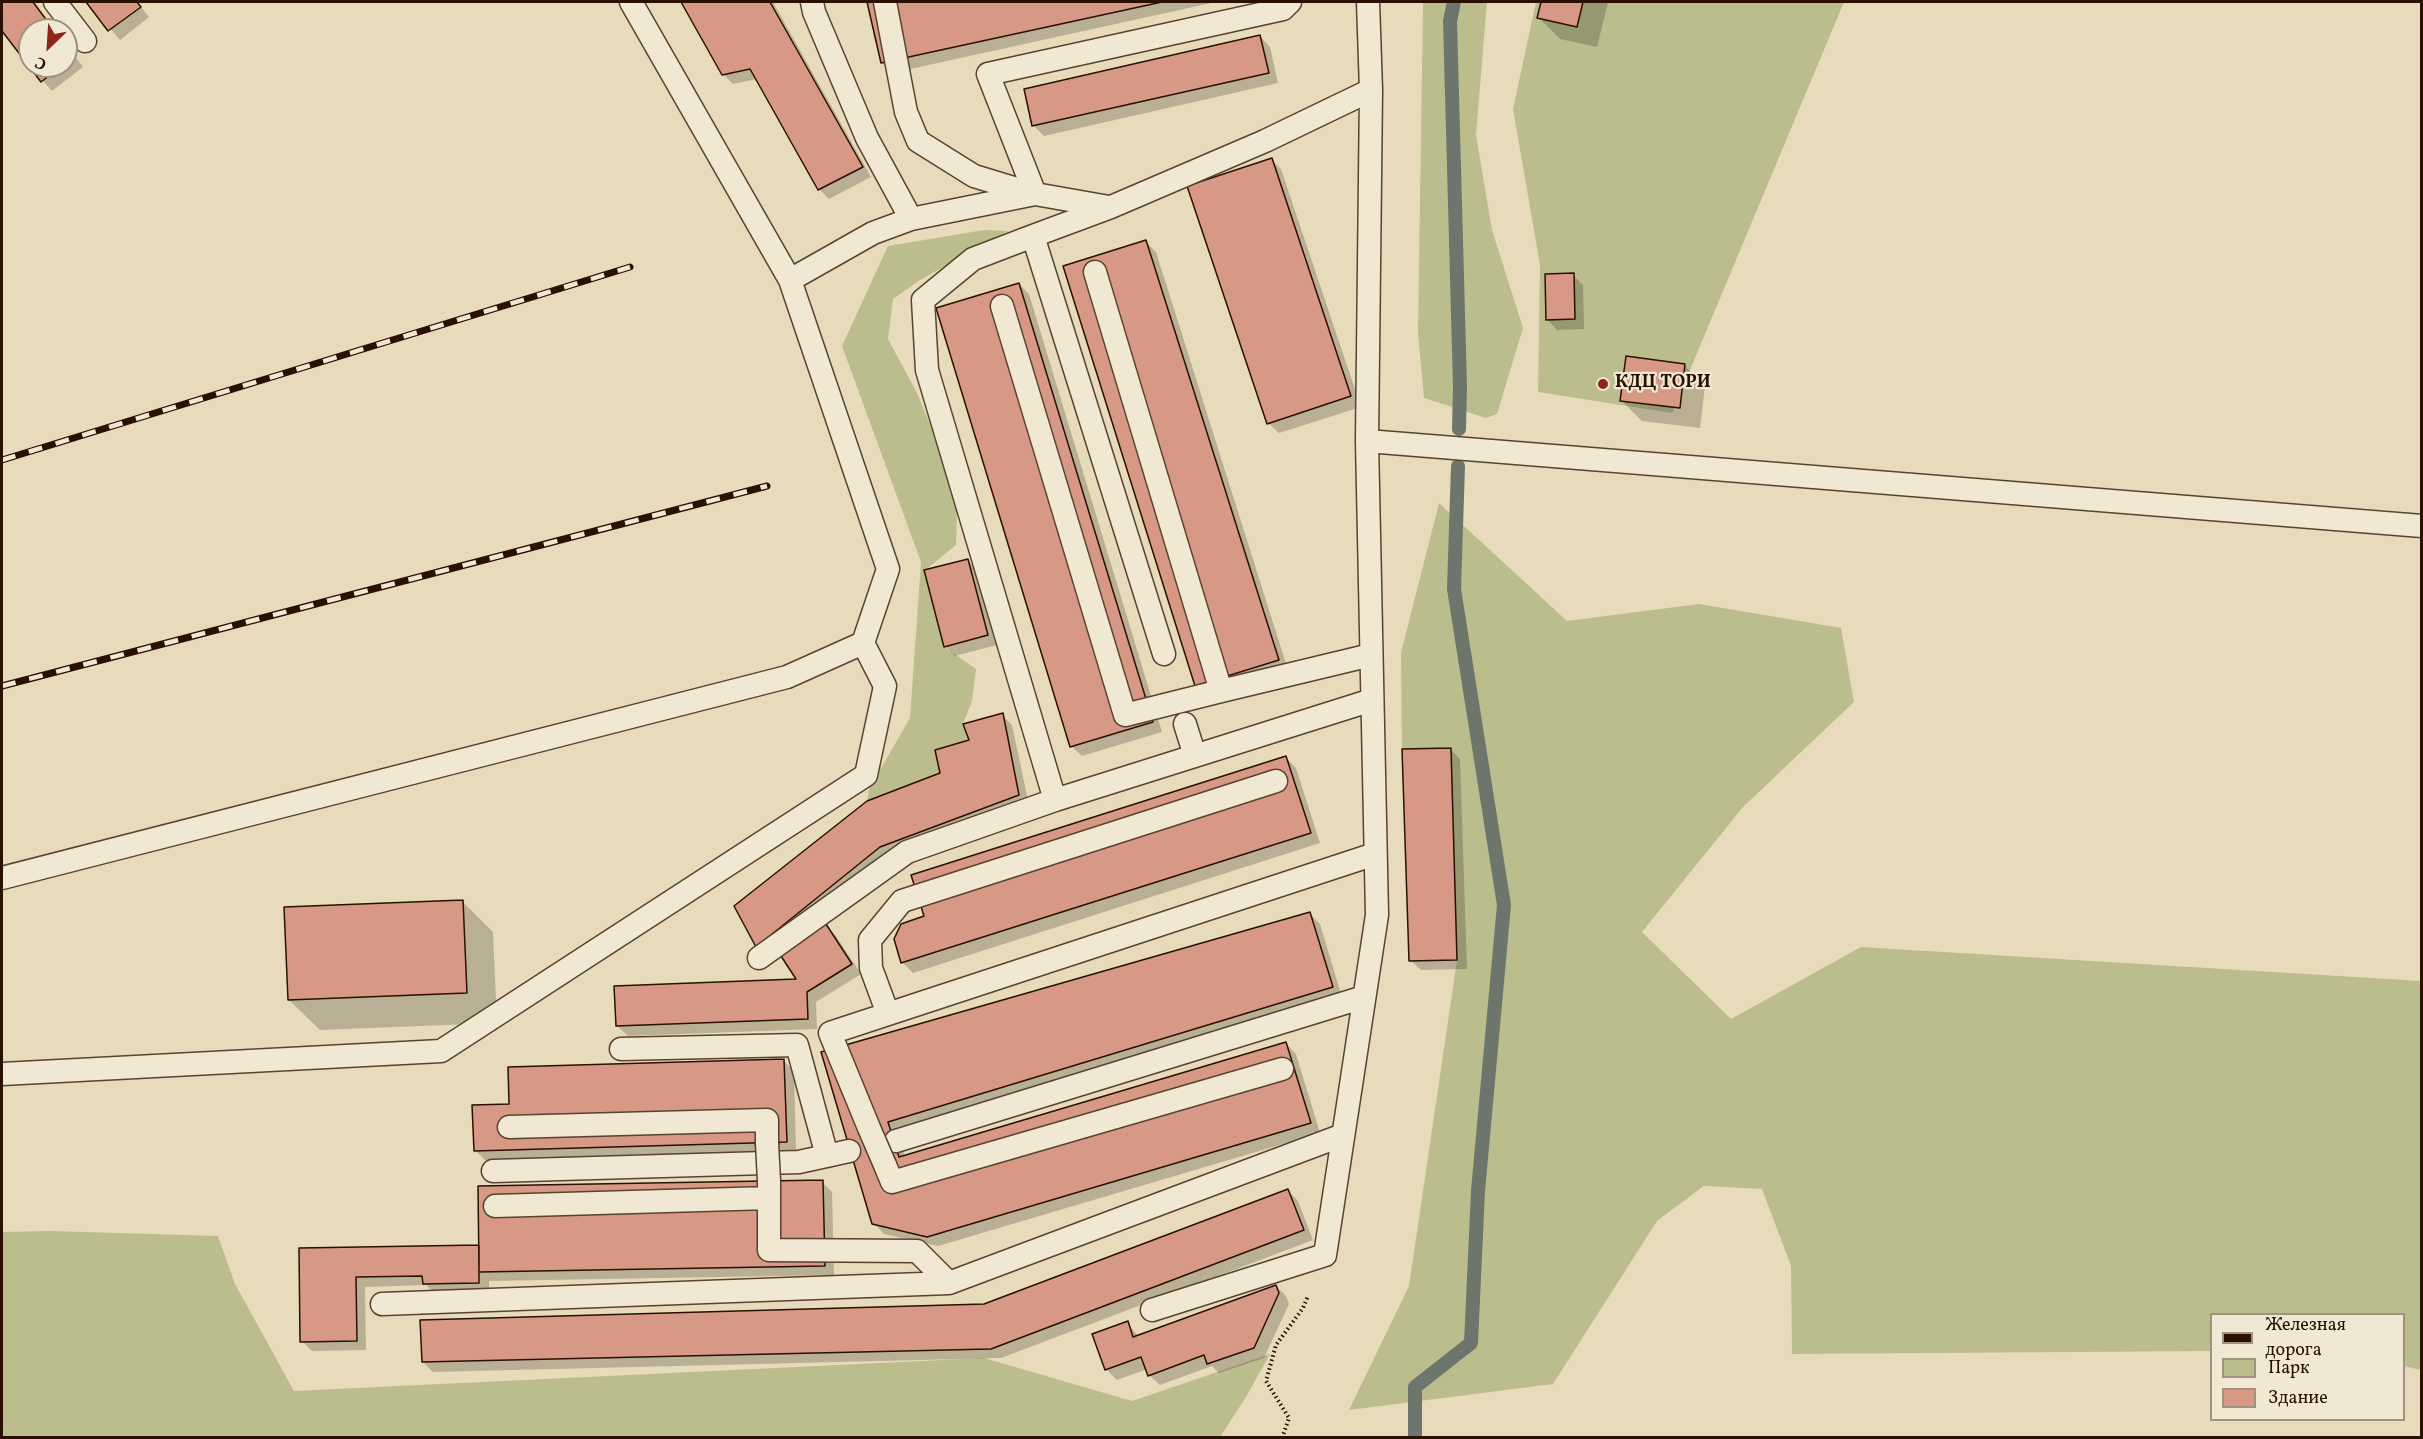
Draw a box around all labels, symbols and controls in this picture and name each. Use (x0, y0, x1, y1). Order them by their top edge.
north arrow (18, 18, 78, 78)
text: С (32, 50, 51, 75)
place label: КДЦ ТОРИ (1615, 373, 1711, 395)
marker: КДЦ ТОРИ (1596, 377, 1610, 391)
legend (2210, 1313, 2405, 1421)
text: Железная дорога (2265, 1313, 2346, 1363)
text: Парк (2268, 1356, 2310, 1381)
text: Здание (2268, 1386, 2328, 1411)

